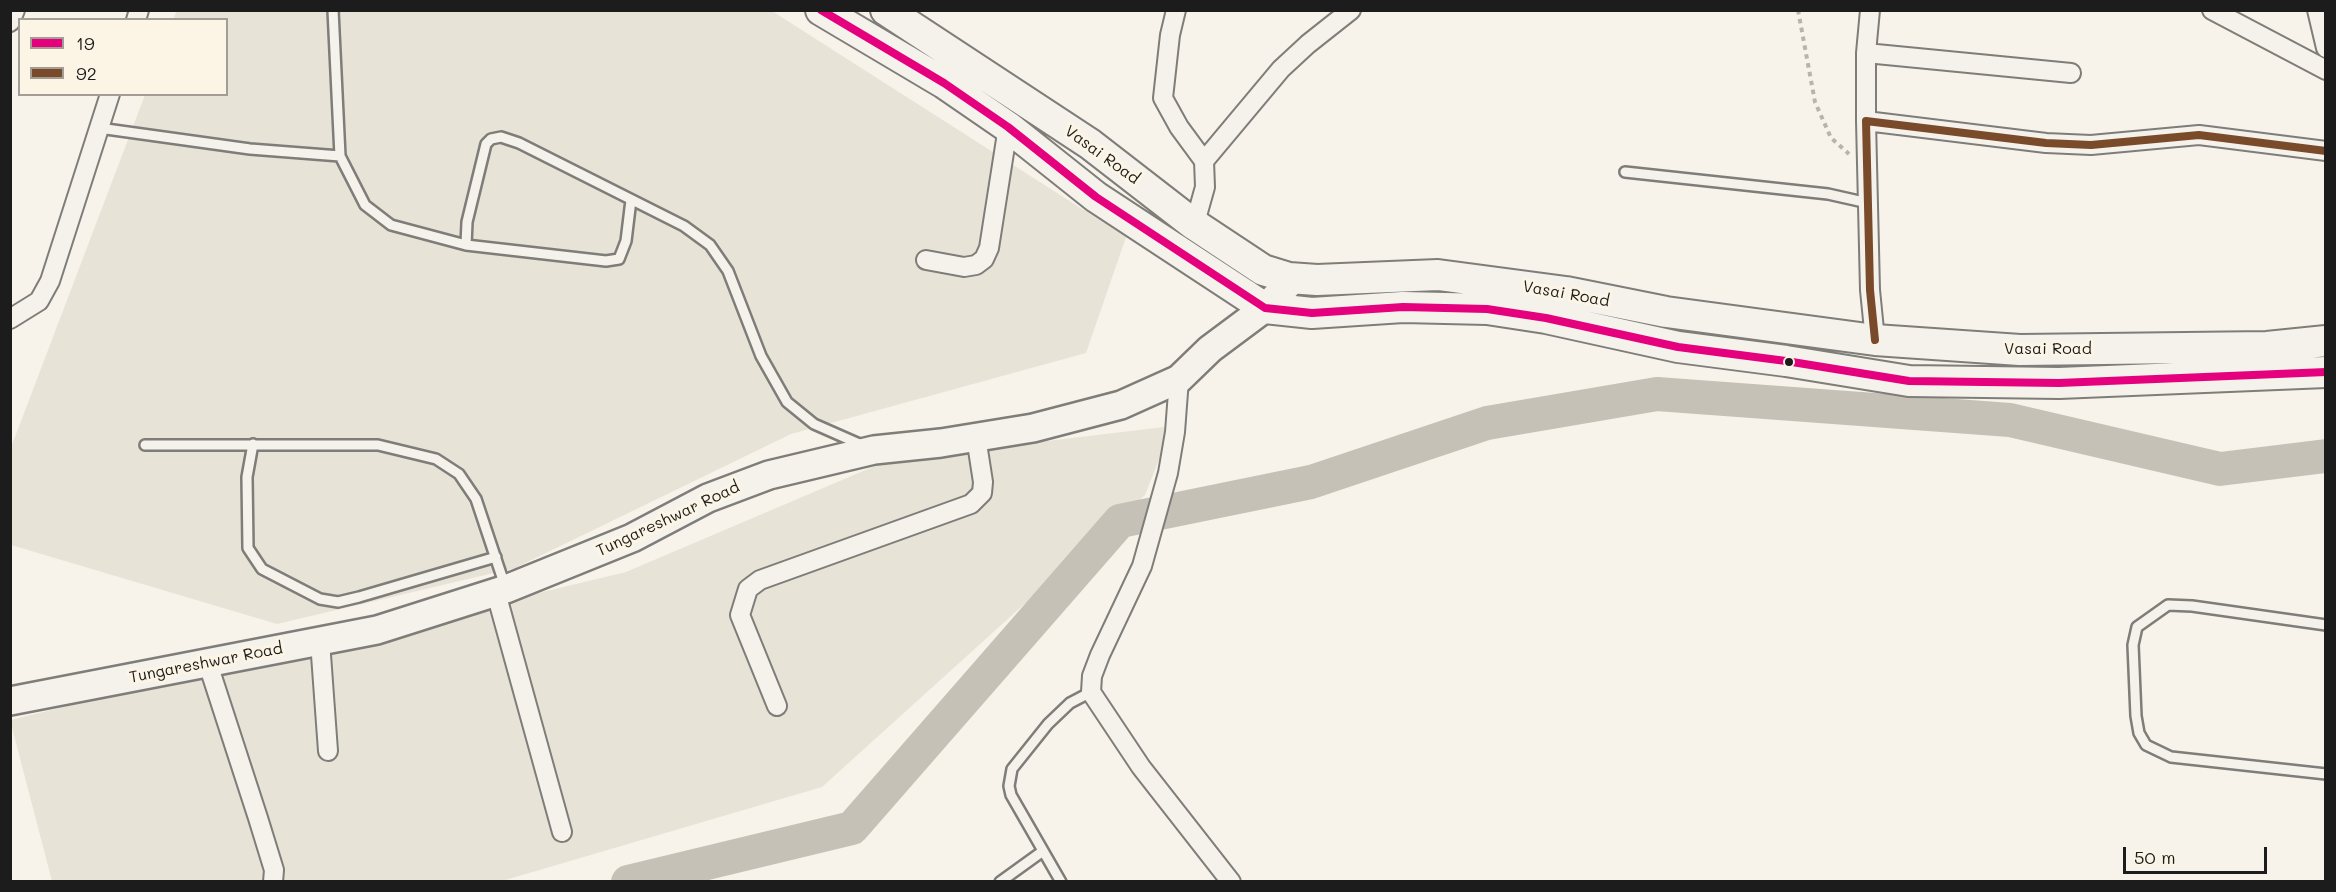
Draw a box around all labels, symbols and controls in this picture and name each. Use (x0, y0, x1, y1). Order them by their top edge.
legend (18, 18, 228, 96)
text: 19 (76, 31, 95, 55)
text: 92 (76, 61, 97, 85)
street label: Vasai Road (1061, 121, 1143, 189)
street label: Vasai Road (1521, 277, 1611, 311)
street label: Vasai Road (2004, 339, 2092, 359)
unlabelled marker (1783, 356, 1795, 368)
street label: Tungareshwar Road (593, 477, 743, 561)
street label: Tungareshwar Road (128, 639, 284, 687)
scale bar (2126, 835, 2270, 873)
text: 50 m (2134, 845, 2176, 869)

